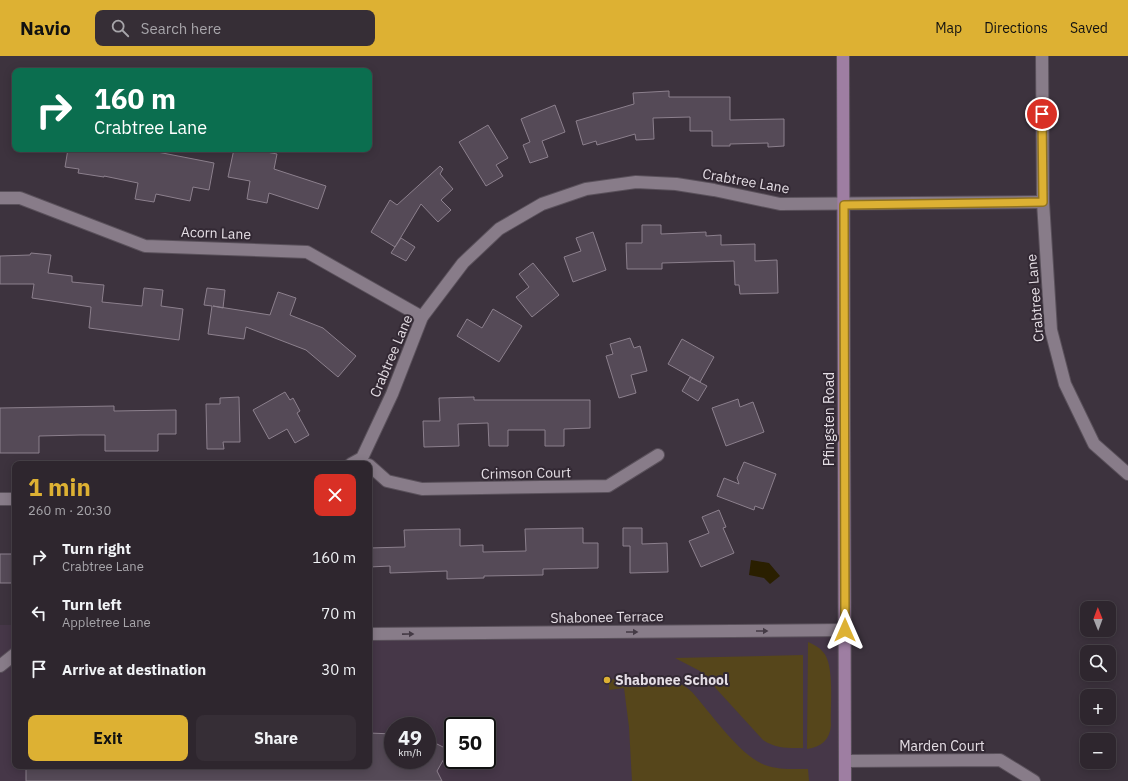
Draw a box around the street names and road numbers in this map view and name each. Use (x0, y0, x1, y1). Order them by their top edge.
street label: Crabtree Lane (701, 164, 791, 198)
street label: Acorn Lane (181, 223, 252, 243)
street label: Crabtree Lane (1022, 253, 1048, 343)
street label: Crabtree Lane (366, 312, 417, 400)
street label: Pfingsten Road (820, 372, 838, 466)
street label: Crimson Court (481, 463, 571, 483)
street label: Shabonee Terrace (550, 607, 664, 627)
street label: Marden Court (899, 737, 985, 755)

